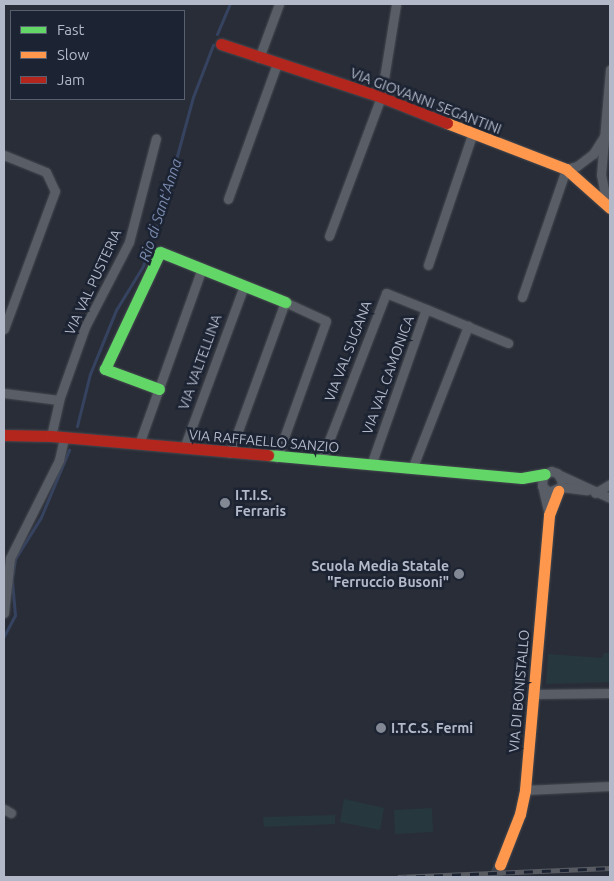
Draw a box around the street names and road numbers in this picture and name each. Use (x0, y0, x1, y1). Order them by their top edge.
street label: VIA GIOVANNI SEGANTINI (348, 64, 504, 138)
street label: VIA VAL PUSTERIA (61, 226, 125, 338)
street label: VIA VAL SUGANA (321, 298, 375, 404)
street label: VIA VALTELLINA (175, 312, 225, 412)
street label: VIA VAL CAMONICA (359, 313, 417, 437)
street label: VIA RAFFAELLO SANZIO (188, 426, 340, 456)
street label: VIA DI BONISTALLO (505, 629, 533, 753)

